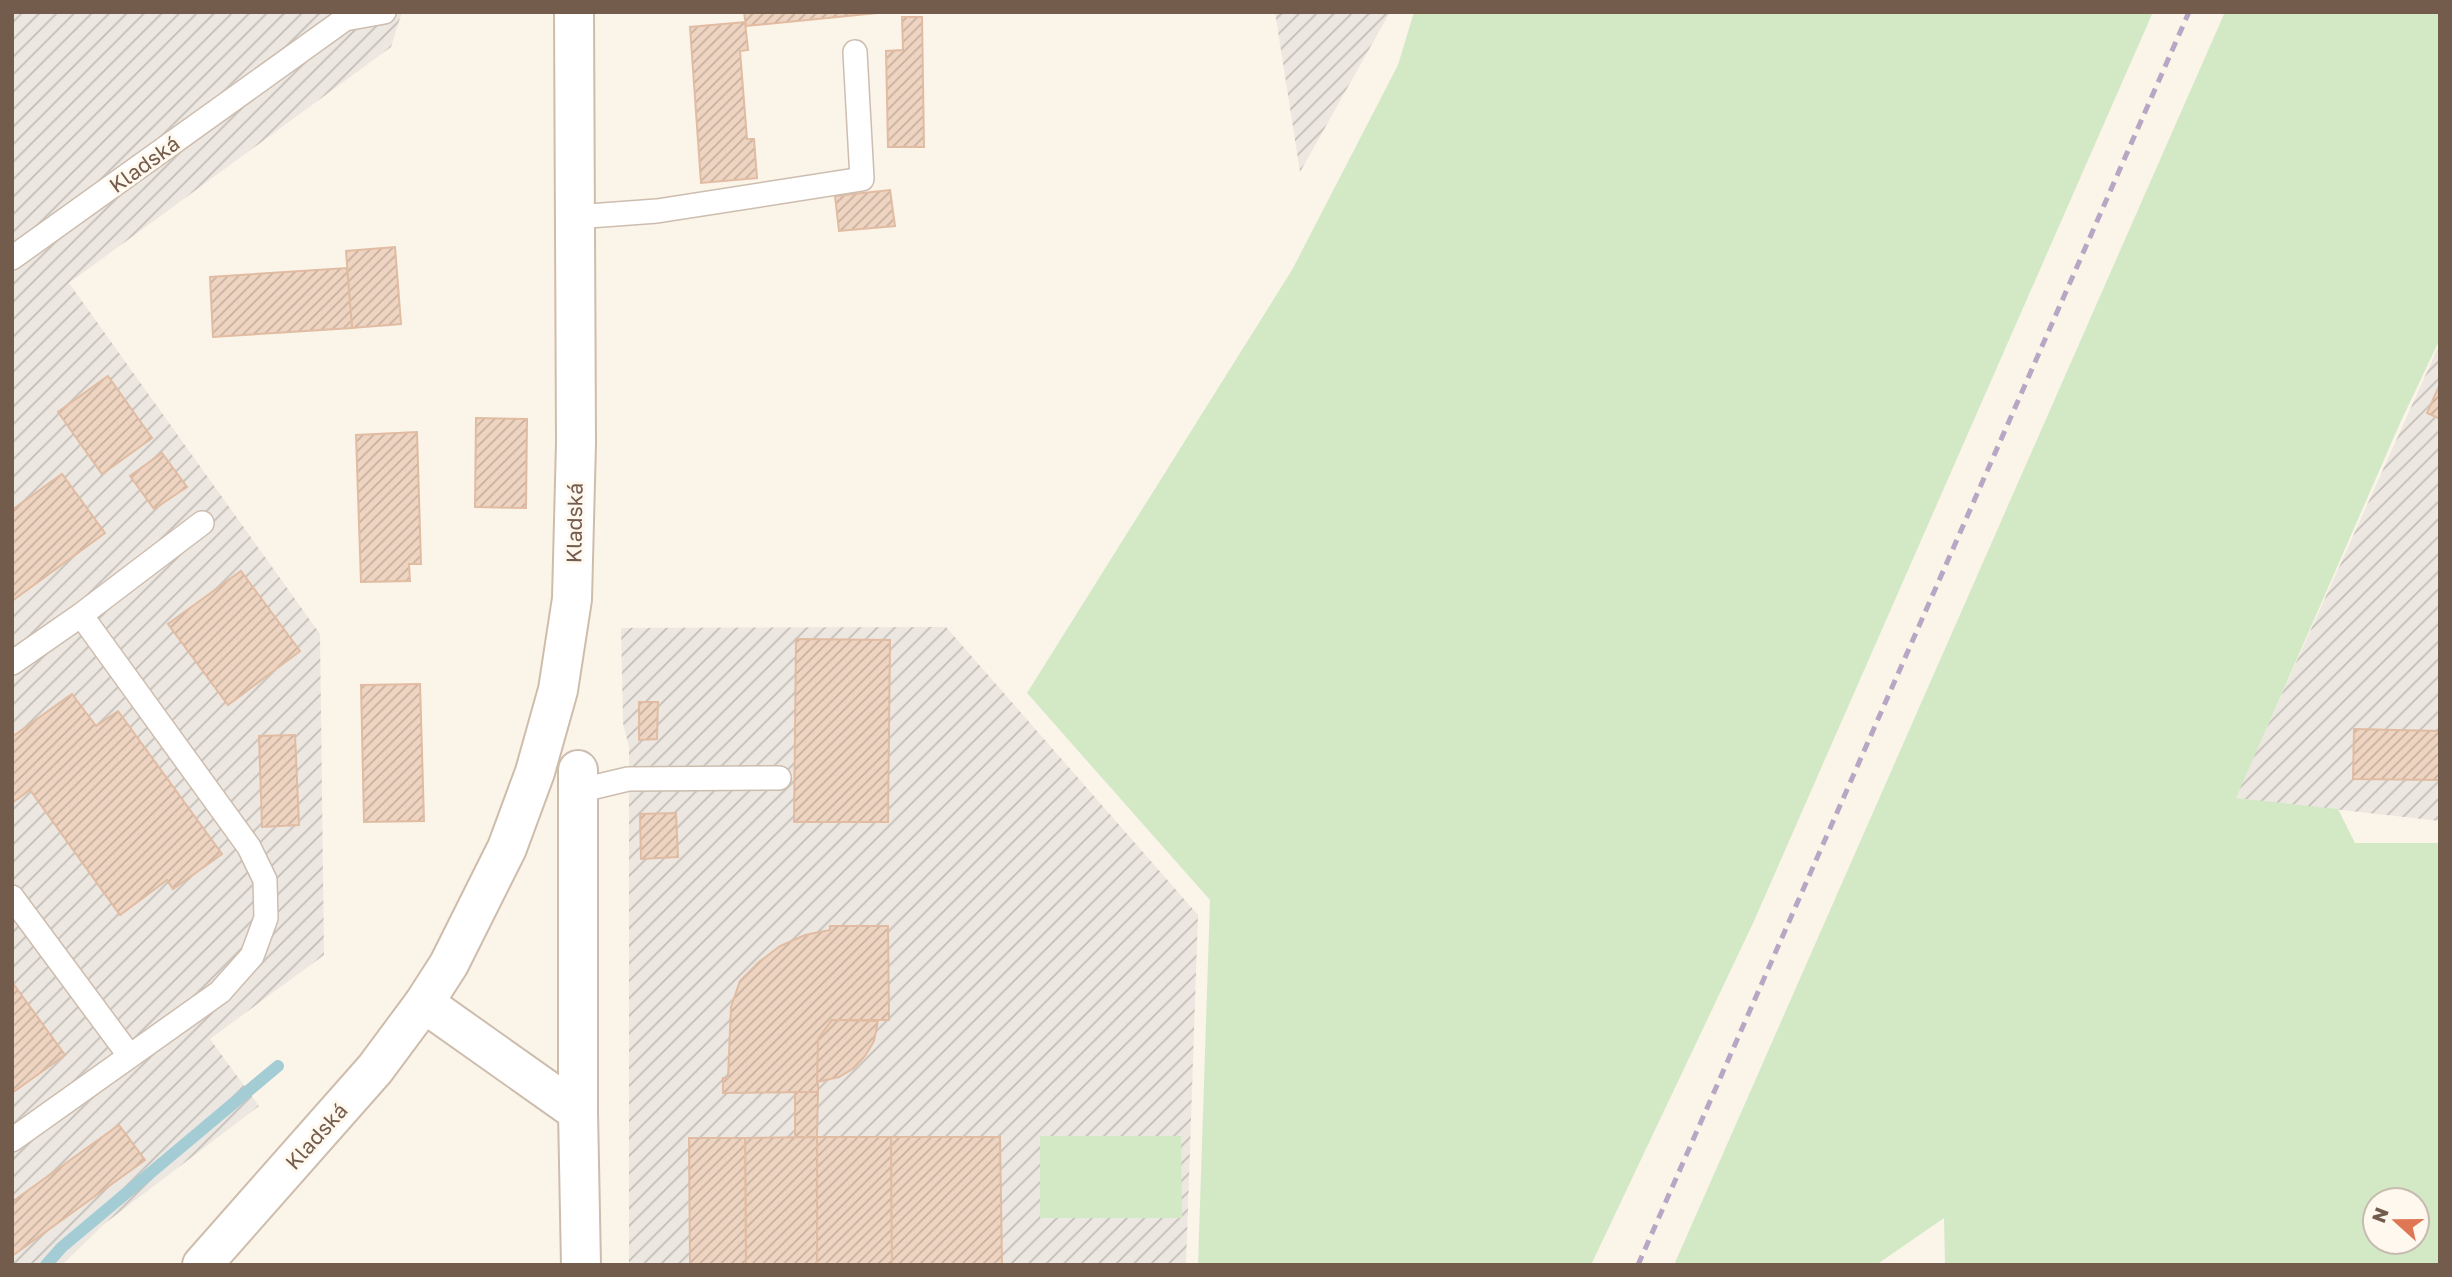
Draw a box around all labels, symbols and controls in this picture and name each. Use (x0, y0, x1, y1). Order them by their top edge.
street label: Kladská (104, 130, 184, 198)
street label: Kladská (560, 483, 588, 563)
street label: Kladská (279, 1097, 353, 1175)
north arrow (2361, 1186, 2431, 1256)
text: N (2366, 1204, 2393, 1226)

